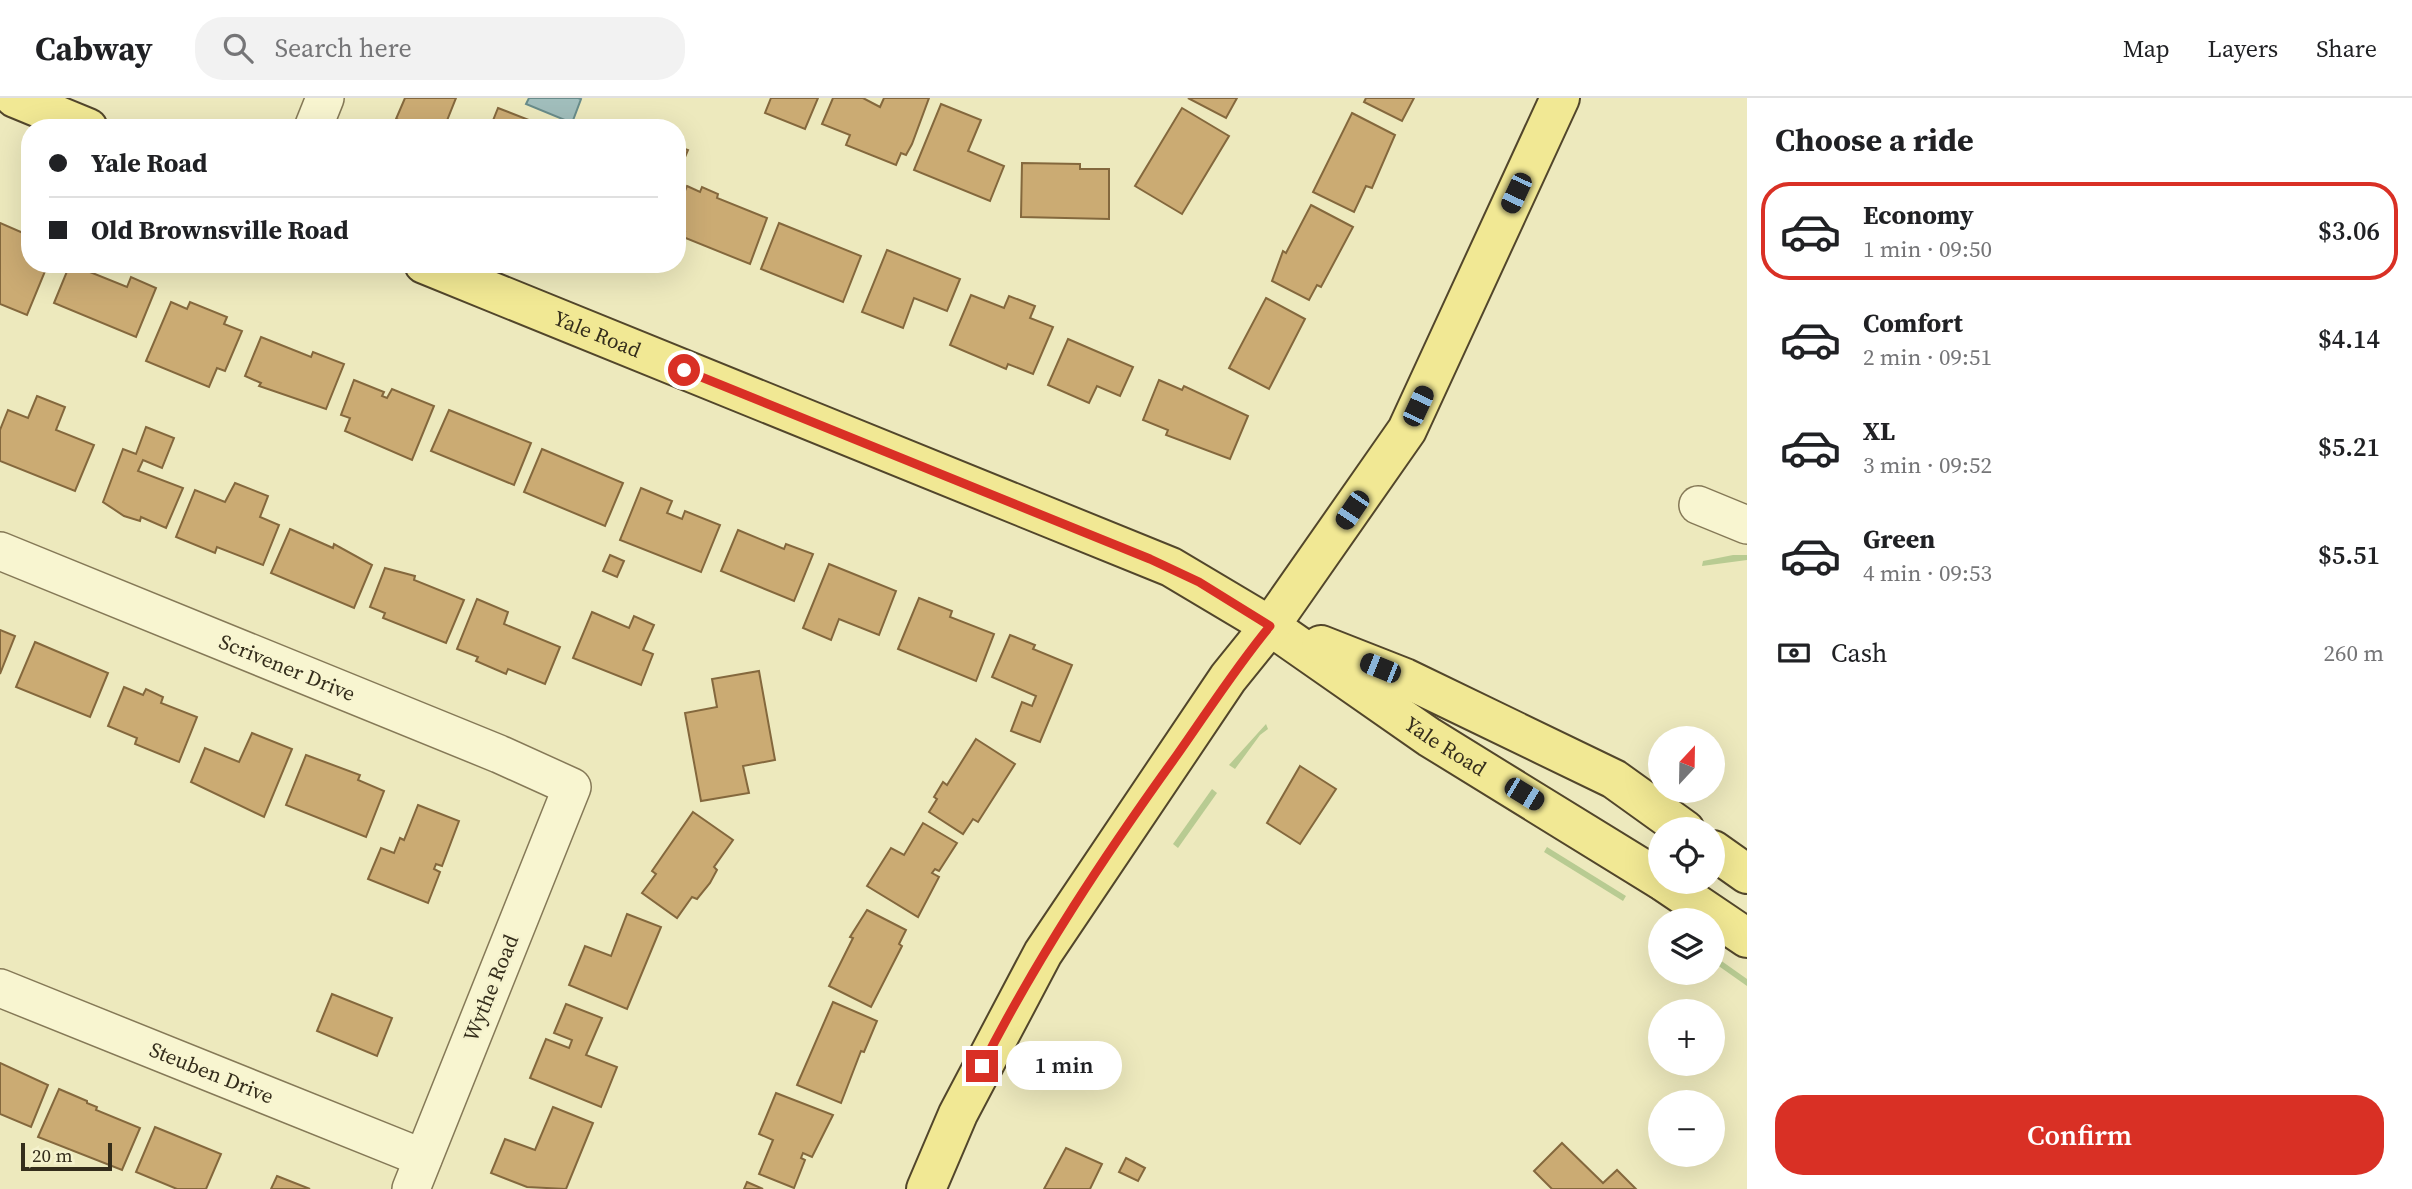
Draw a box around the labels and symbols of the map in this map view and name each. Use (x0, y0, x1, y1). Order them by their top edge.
car (1498, 170, 1535, 216)
street label: Yale Road (549, 303, 646, 365)
route start (668, 354, 700, 386)
car (1400, 383, 1437, 429)
car (1332, 487, 1373, 533)
street label: Scrivener Drive (215, 627, 360, 708)
car (1357, 650, 1404, 686)
street label: Yale Road (1399, 709, 1492, 783)
north arrow (1648, 726, 1726, 803)
car (1501, 774, 1548, 814)
street label: Wythe Road (456, 930, 525, 1046)
street label: Steuben Drive (145, 1035, 278, 1111)
callout: 1 min (1006, 1042, 1122, 1090)
route end (966, 1050, 998, 1082)
scale bar (21, 1140, 112, 1172)

